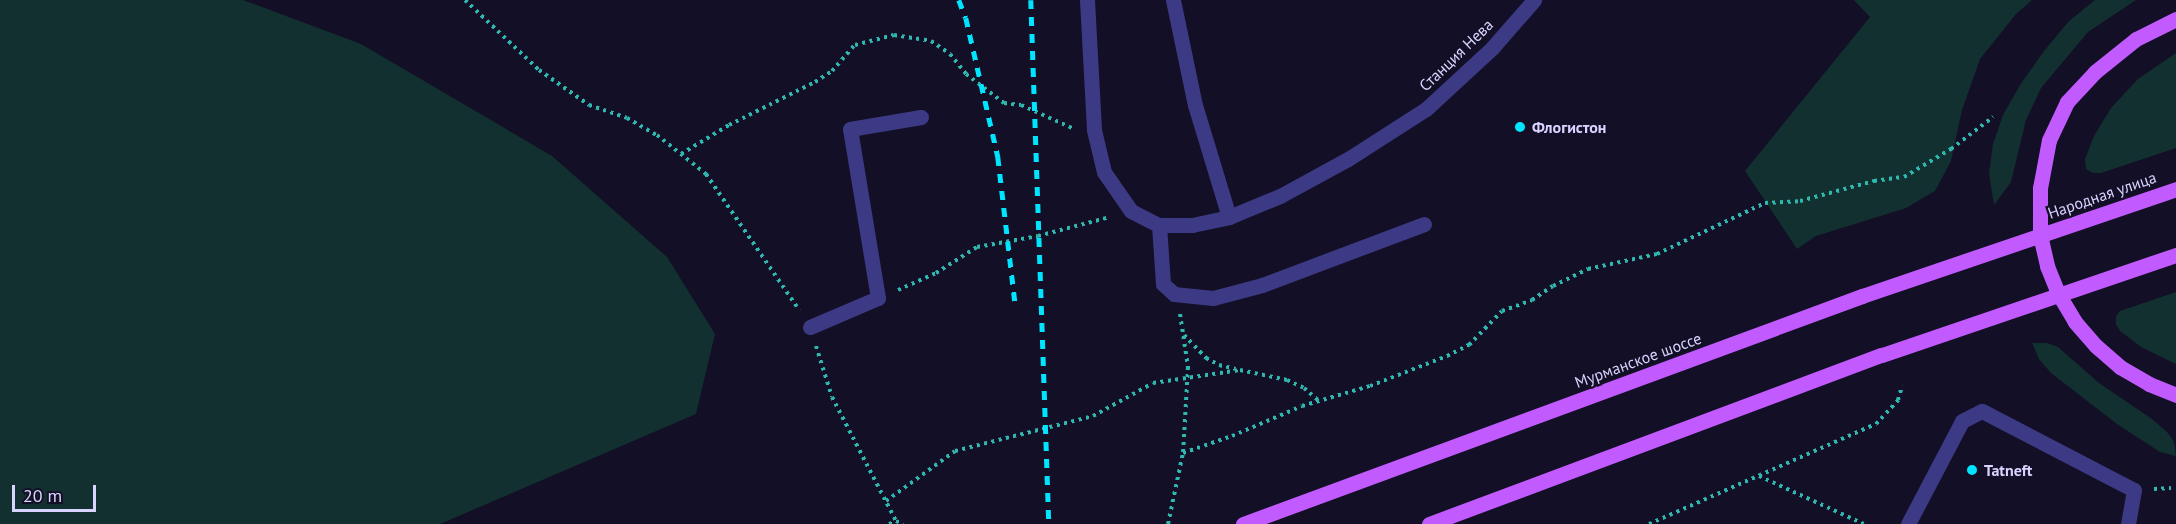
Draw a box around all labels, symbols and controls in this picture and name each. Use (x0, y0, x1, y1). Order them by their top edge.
street label: Станция Нева (1415, 15, 1497, 95)
place label: Флогистон (1532, 117, 1606, 137)
marker: Флогистон (1513, 120, 1527, 134)
street label: Народная улица (2045, 167, 2159, 223)
street label: Мурманское шоссе (1572, 328, 1704, 392)
place label: Tatneft (1984, 460, 2032, 480)
marker: Tatneft (1965, 463, 1979, 477)
scale bar (15, 473, 99, 511)
text: 20 m (23, 484, 62, 507)

